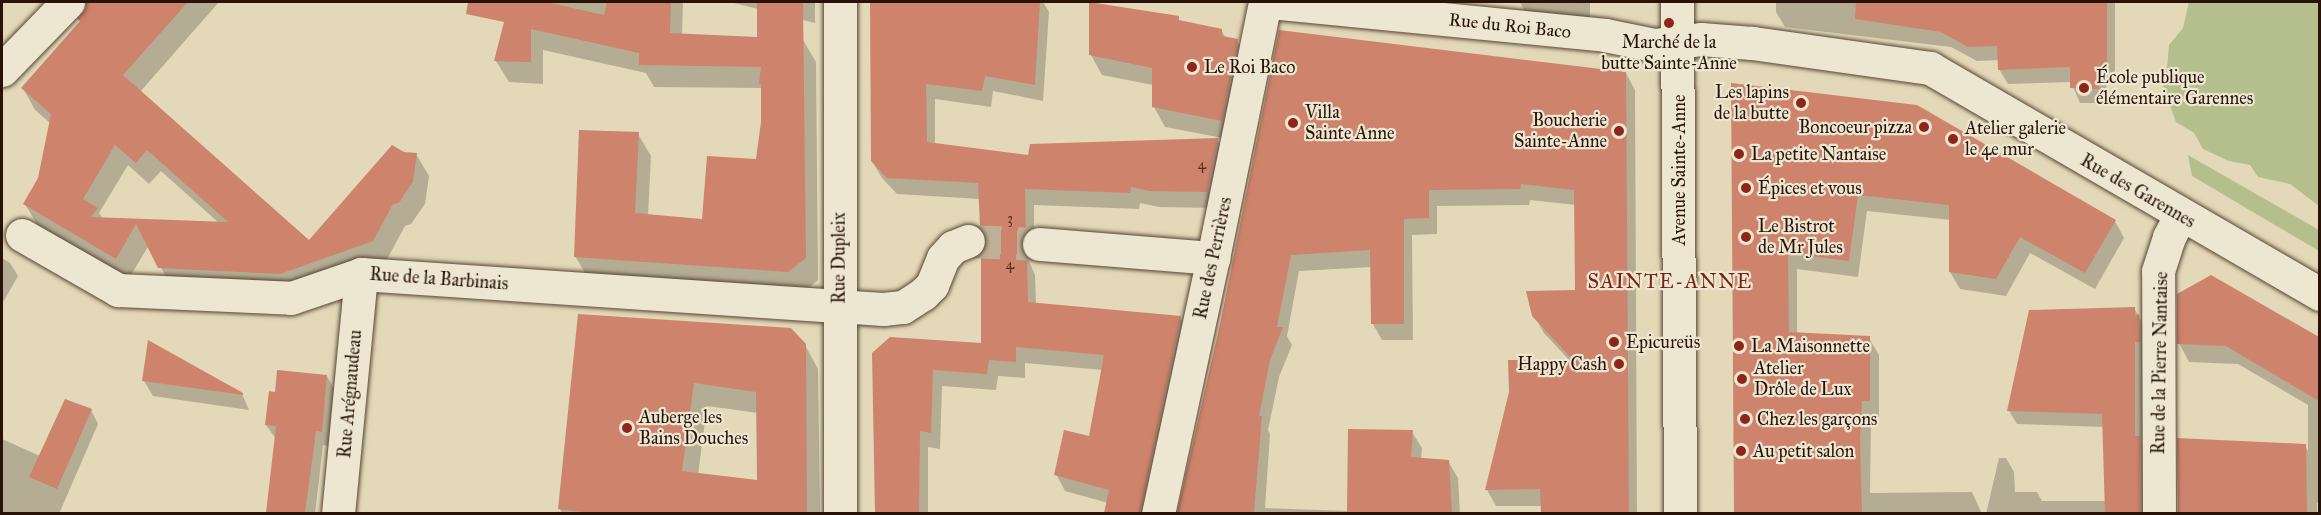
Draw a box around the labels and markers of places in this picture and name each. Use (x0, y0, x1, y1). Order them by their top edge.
marker: Marché de la butte Sainte-Anne (1662, 16, 1676, 30)
place label: Marché de la butte Sainte-Anne (1601, 32, 1737, 74)
place label: Le Roi Baco (1204, 56, 1296, 78)
marker: Le Roi Baco (1185, 60, 1199, 74)
place label: École publique élémentaire Garennes (2096, 67, 2253, 110)
marker: École publique élémentaire Garennes (2077, 81, 2091, 95)
place label: Les lapins de la butte (1714, 82, 1789, 124)
marker: Les lapins de la butte (1794, 96, 1808, 110)
place label: Villa Sainte Anne (1305, 102, 1394, 144)
place label: Boucherie Sainte-Anne (1514, 110, 1607, 152)
marker: Villa Sainte Anne (1286, 116, 1300, 130)
place label: Boncoeur pizza (1798, 116, 1912, 138)
place label: Atelier galerie le 4e mur (1965, 118, 2066, 160)
marker: Boncoeur pizza (1917, 120, 1931, 134)
marker: Boucherie Sainte-Anne (1612, 124, 1626, 138)
marker: Atelier galerie le 4e mur (1946, 132, 1960, 146)
place label: La petite Nantaise (1751, 143, 1886, 165)
marker: La petite Nantaise (1732, 147, 1746, 161)
place label: Épices et vous (1758, 177, 1862, 199)
marker: Épices et vous (1739, 181, 1753, 195)
place label: Le Bistrot de Mr Jules (1758, 216, 1843, 258)
marker: Le Bistrot de Mr Jules (1739, 230, 1753, 244)
place label: Epicureüs (1626, 331, 1700, 353)
marker: Epicureüs (1607, 335, 1621, 349)
place label: La Maisonnette (1751, 335, 1870, 357)
marker: La Maisonnette (1732, 339, 1746, 353)
place label: Happy Cash (1517, 353, 1607, 375)
marker: Happy Cash (1612, 357, 1626, 371)
place label: Atelier Drôle de Lux (1754, 358, 1851, 400)
marker: Atelier Drôle de Lux (1735, 372, 1749, 386)
place label: Auberge les Bains Douches (639, 407, 748, 450)
place label: Chez les garçons (1757, 408, 1877, 430)
marker: Chez les garçons (1738, 412, 1752, 426)
marker: Auberge les Bains Douches (620, 421, 634, 435)
place label: Au petit salon (1753, 440, 1854, 462)
marker: Au petit salon (1734, 444, 1748, 458)

